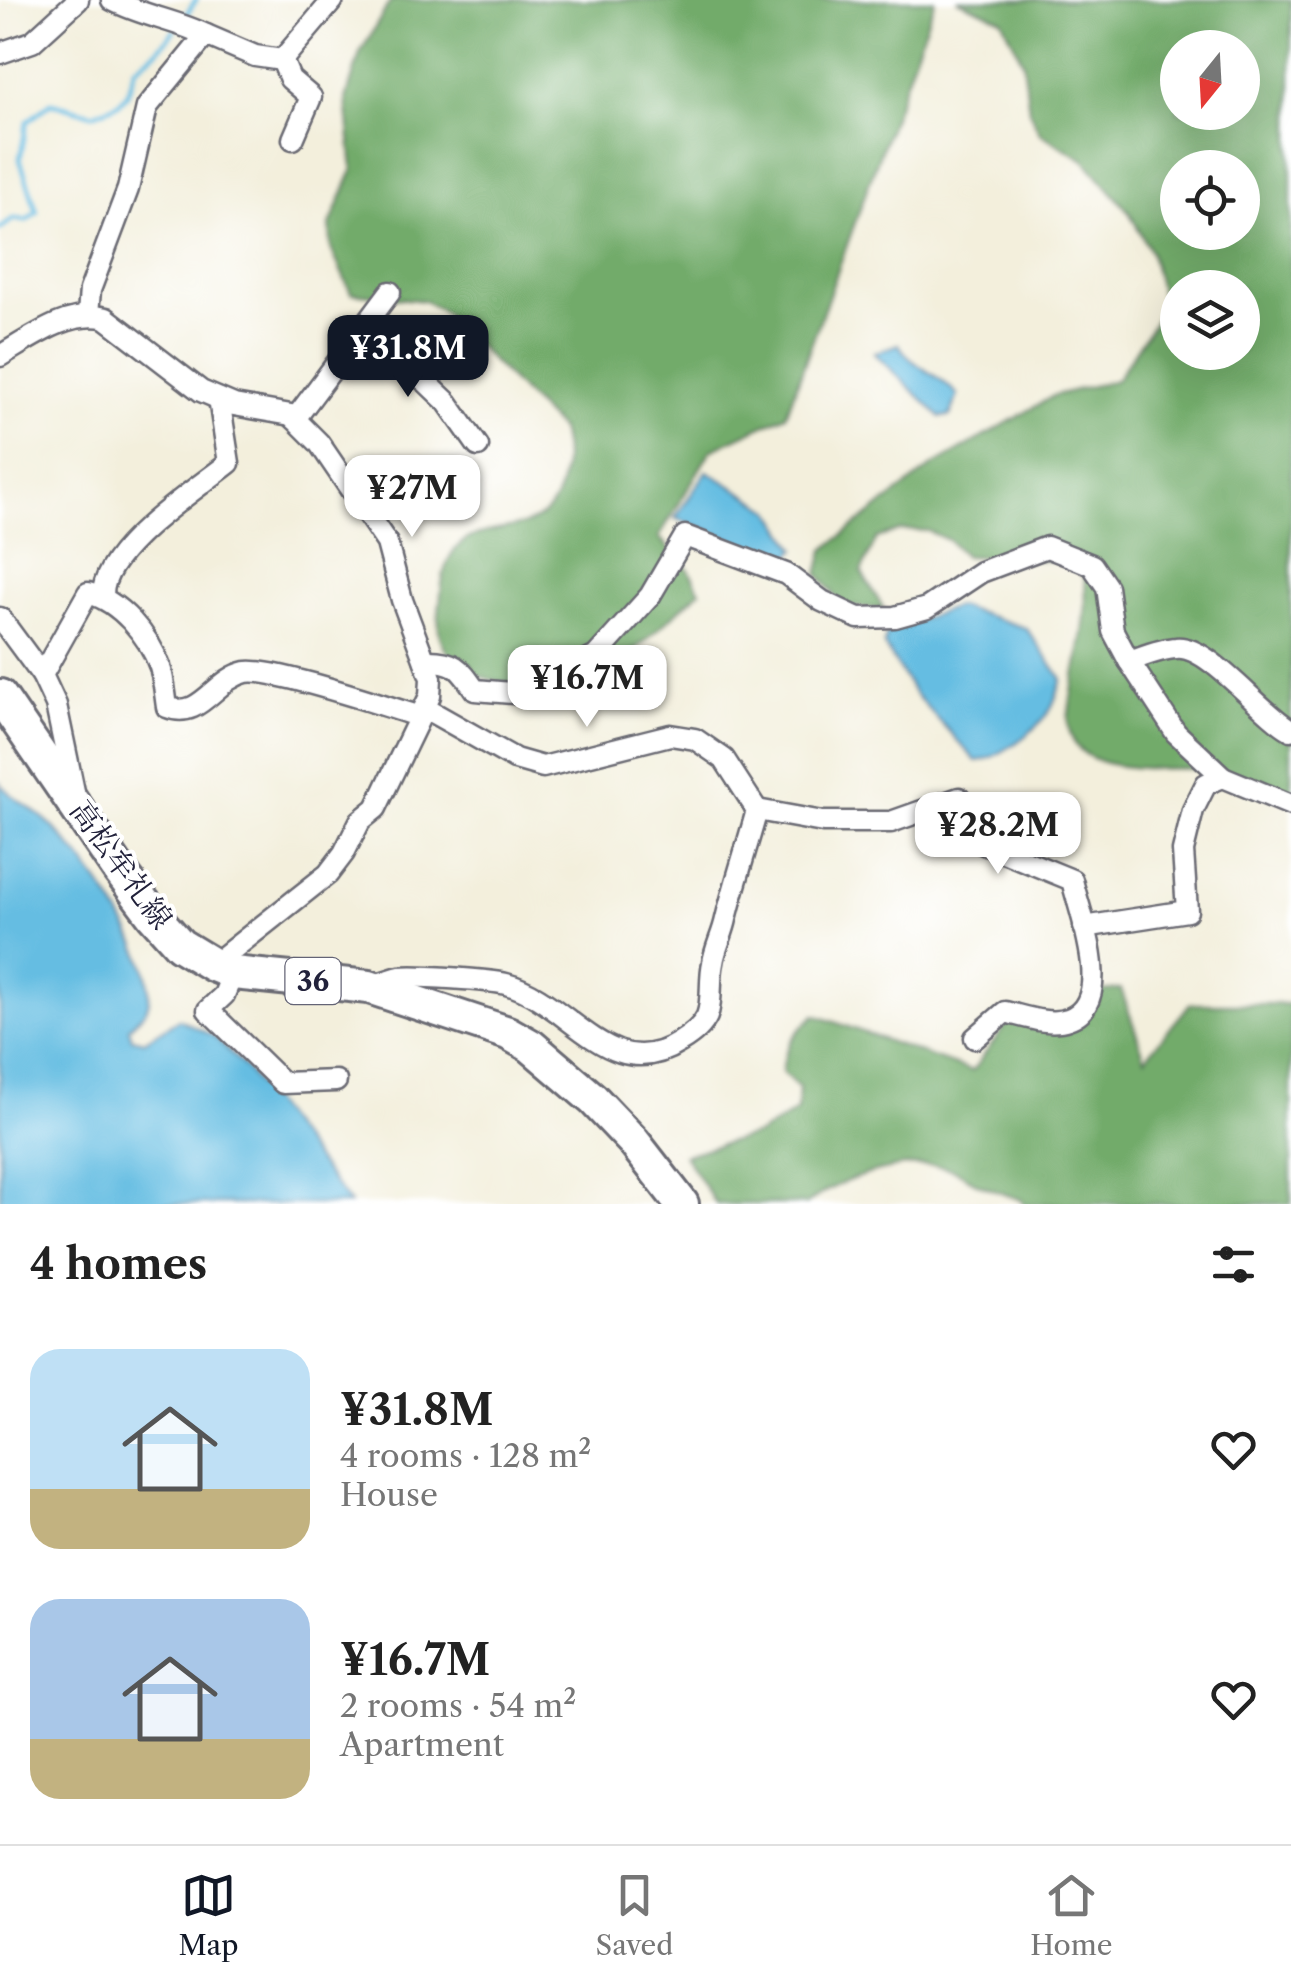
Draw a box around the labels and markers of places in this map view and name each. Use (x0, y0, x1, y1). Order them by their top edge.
pin: ¥31.8M (327, 315, 489, 400)
pin: ¥27M (353, 455, 471, 540)
pin: ¥16.7M (506, 645, 668, 730)
pin: ¥28.2M (917, 792, 1079, 877)

